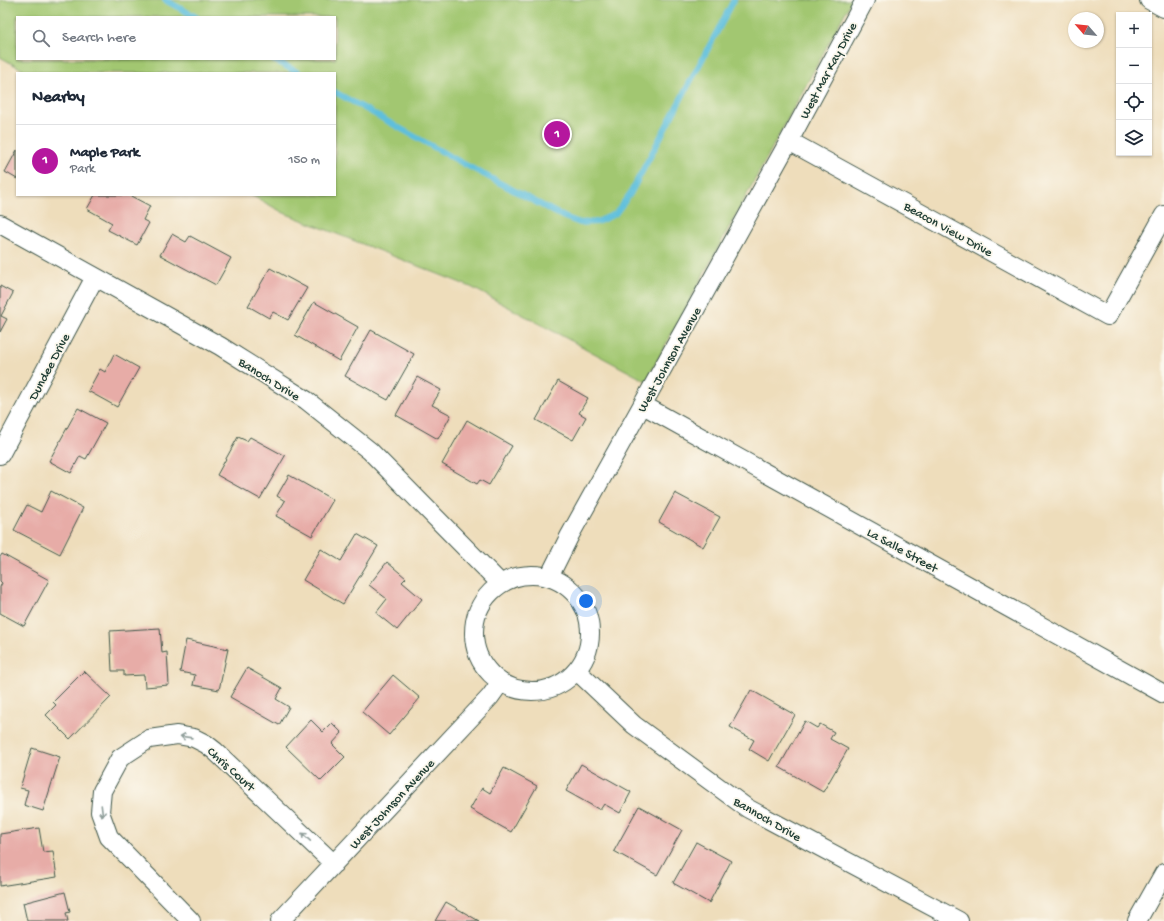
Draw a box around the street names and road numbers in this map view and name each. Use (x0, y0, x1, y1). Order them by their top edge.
street label: West Mar Kay Drive (797, 20, 861, 122)
street label: Beacon View Drive (900, 199, 995, 261)
street label: West Johnson Avenue (635, 305, 705, 415)
street label: Dundee Drive (26, 331, 74, 404)
street label: Banoch Drive (234, 355, 302, 405)
street label: La Salle Street (864, 526, 941, 578)
street label: Chris Court (203, 745, 259, 796)
street label: West Johnson Avenue (347, 756, 439, 853)
street label: Bannoch Drive (729, 794, 804, 846)

